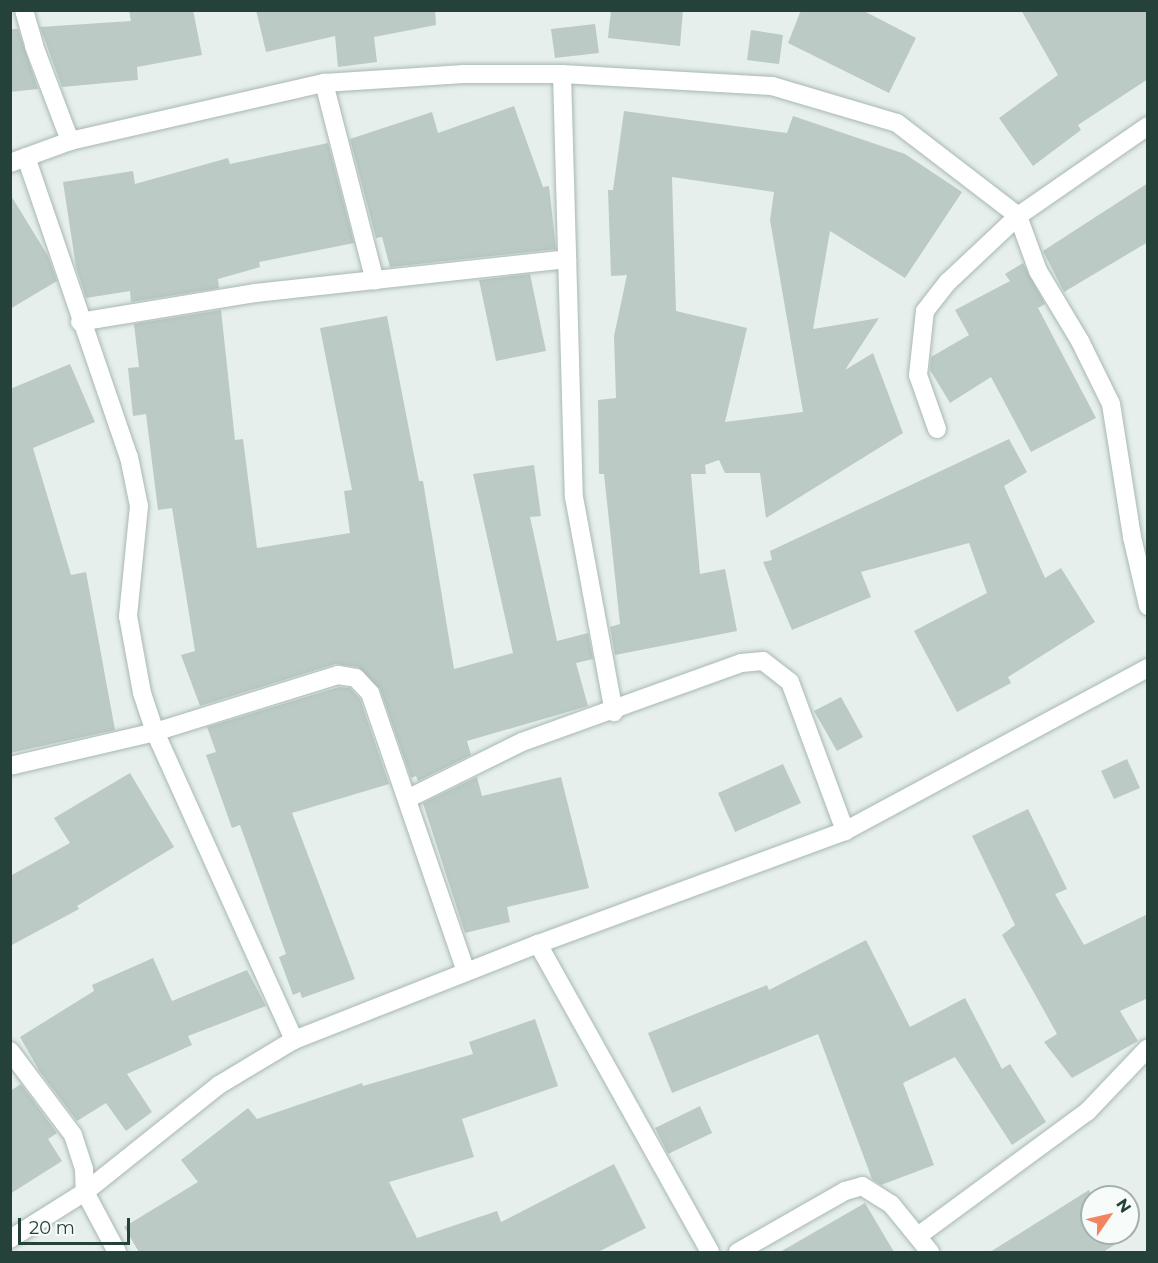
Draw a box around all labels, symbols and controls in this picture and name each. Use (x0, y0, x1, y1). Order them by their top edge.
north arrow (1080, 1185, 1140, 1245)
text: N (1112, 1195, 1135, 1216)
scale bar (21, 1206, 134, 1244)
text: 20 m (29, 1217, 75, 1239)

